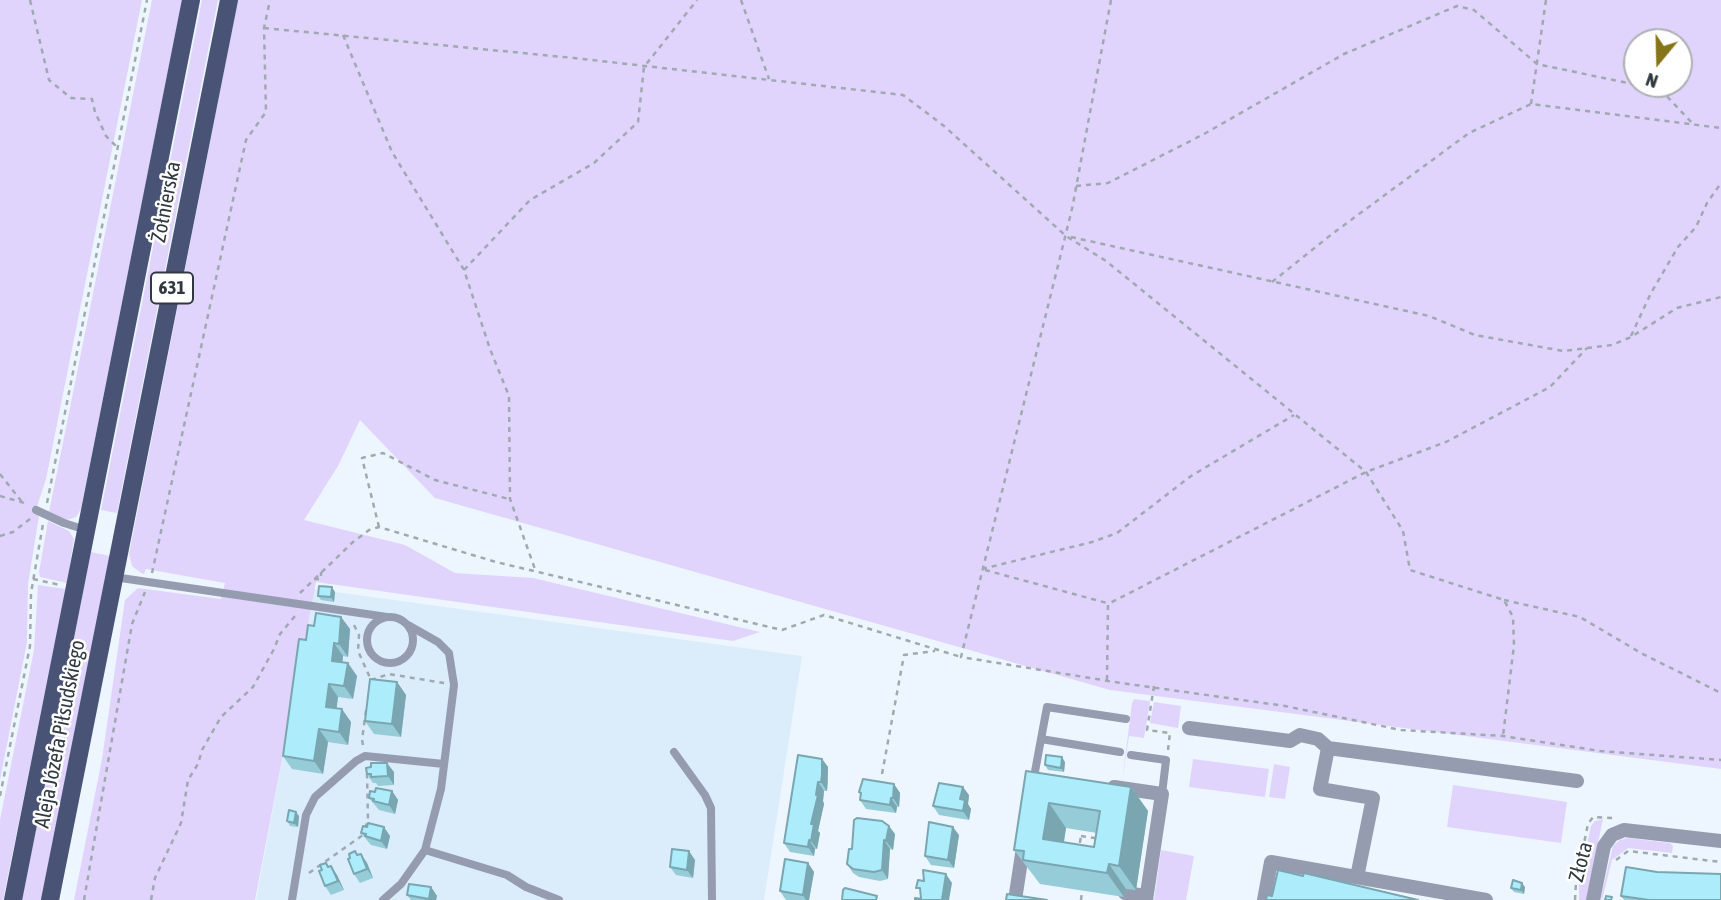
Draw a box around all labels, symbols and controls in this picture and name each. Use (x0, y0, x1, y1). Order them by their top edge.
north arrow (1623, 28, 1693, 98)
text: N (1643, 69, 1661, 93)
street label: Żołnierska (146, 159, 186, 245)
road number: 631 (151, 272, 193, 304)
street label: Aleja Józefa Piłsudskiego (29, 638, 91, 830)
street label: Złota (1564, 839, 1598, 885)

